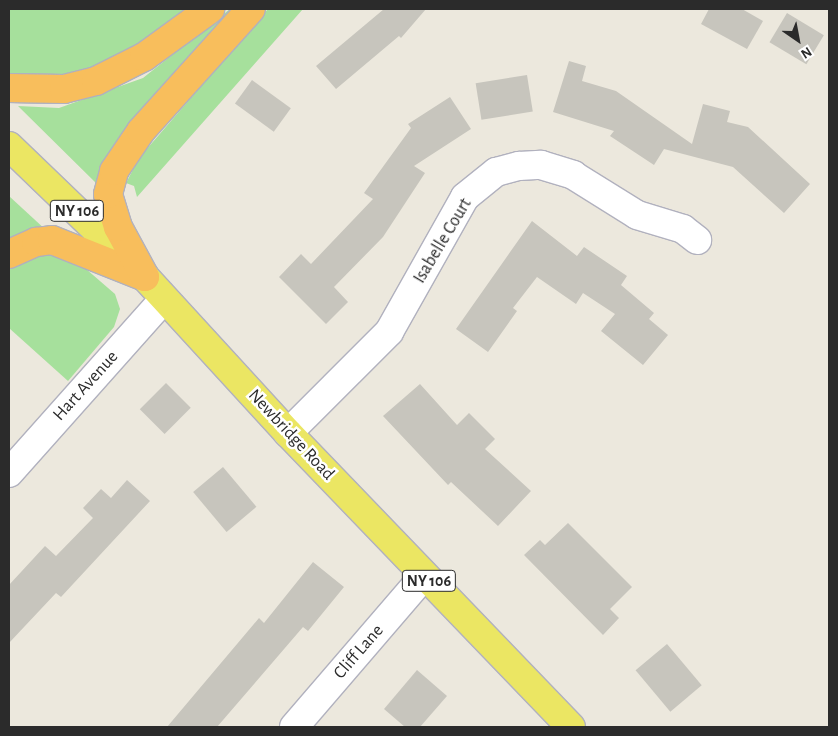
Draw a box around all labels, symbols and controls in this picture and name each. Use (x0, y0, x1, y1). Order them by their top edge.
north arrow (773, 15, 823, 65)
text: N (798, 44, 814, 61)
street label: Isabelle Court (409, 194, 477, 288)
road number: NY 106 (50, 198, 104, 225)
street label: Hart Avenue (49, 346, 123, 426)
street label: Newbridge Road (243, 385, 339, 485)
road number: NY 106 (402, 568, 456, 594)
street label: Cliff Lane (329, 620, 389, 684)

